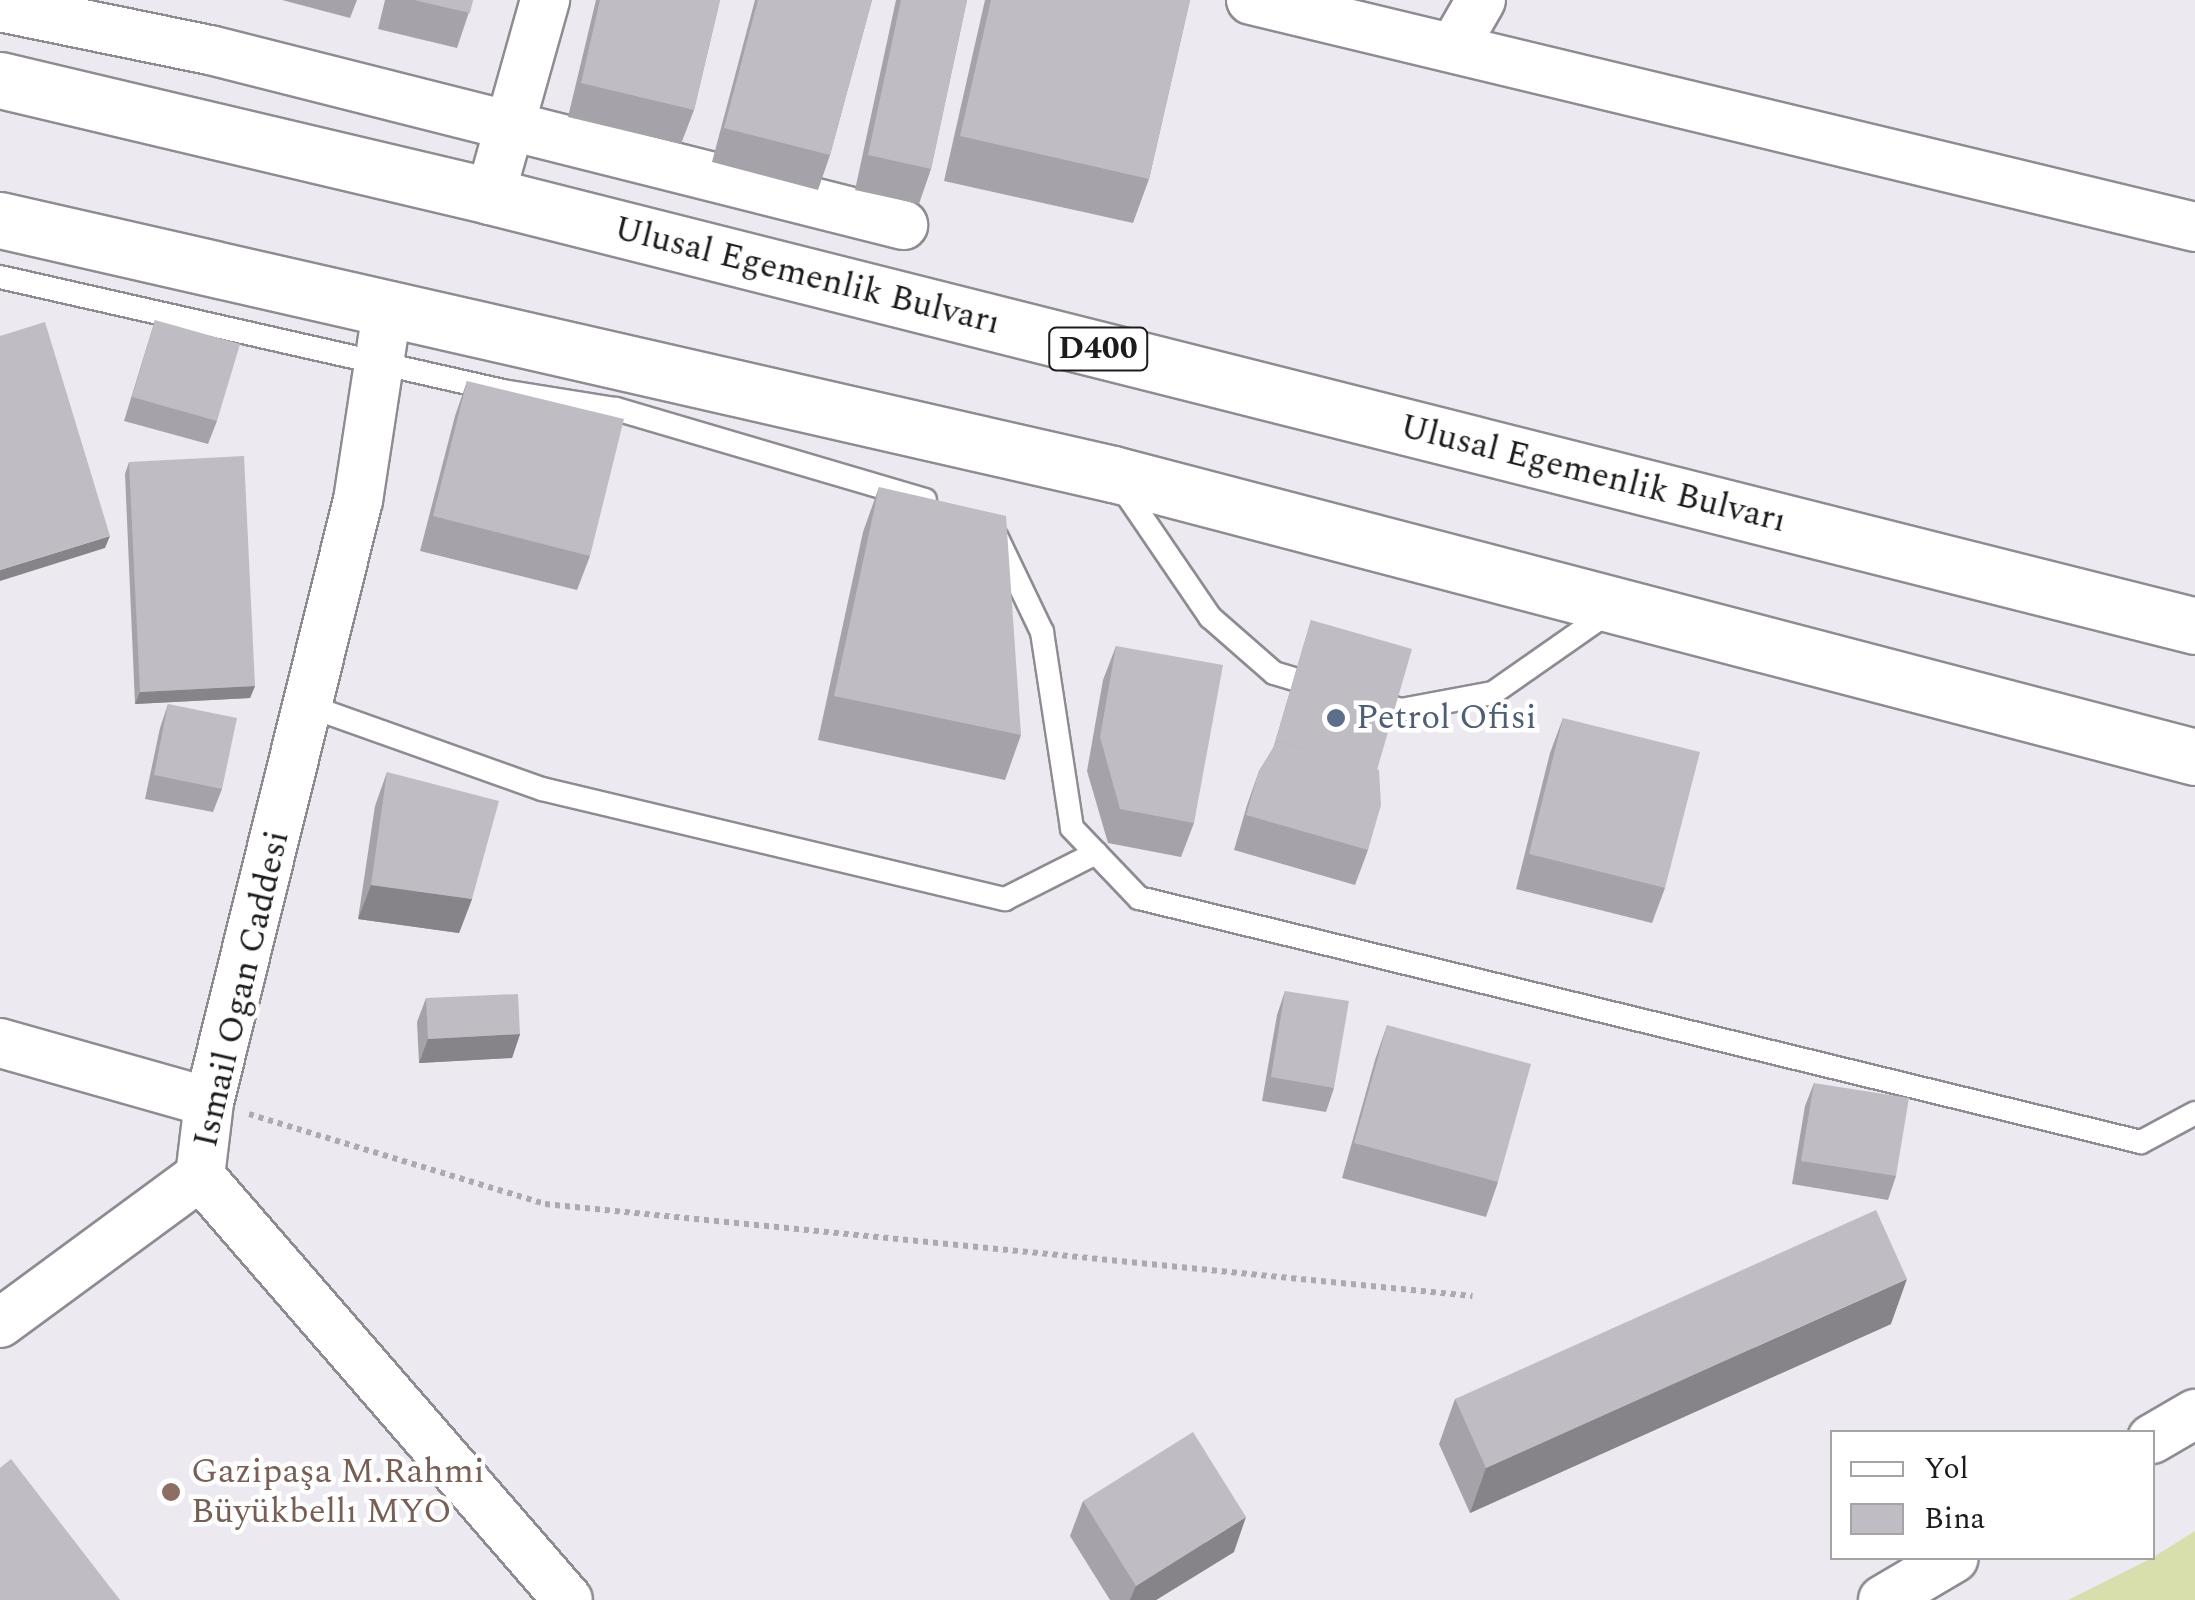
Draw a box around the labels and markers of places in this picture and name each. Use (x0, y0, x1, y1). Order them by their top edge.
place label: Petrol Ofisi (1356, 697, 1537, 739)
marker: Petrol Ofisi (1325, 707, 1347, 729)
place label: Gazipaşa M.Rahmi Büyükbellı MYO (191, 1451, 485, 1533)
marker: Gazipaşa M.Rahmi Büyükbellı MYO (160, 1481, 182, 1503)

